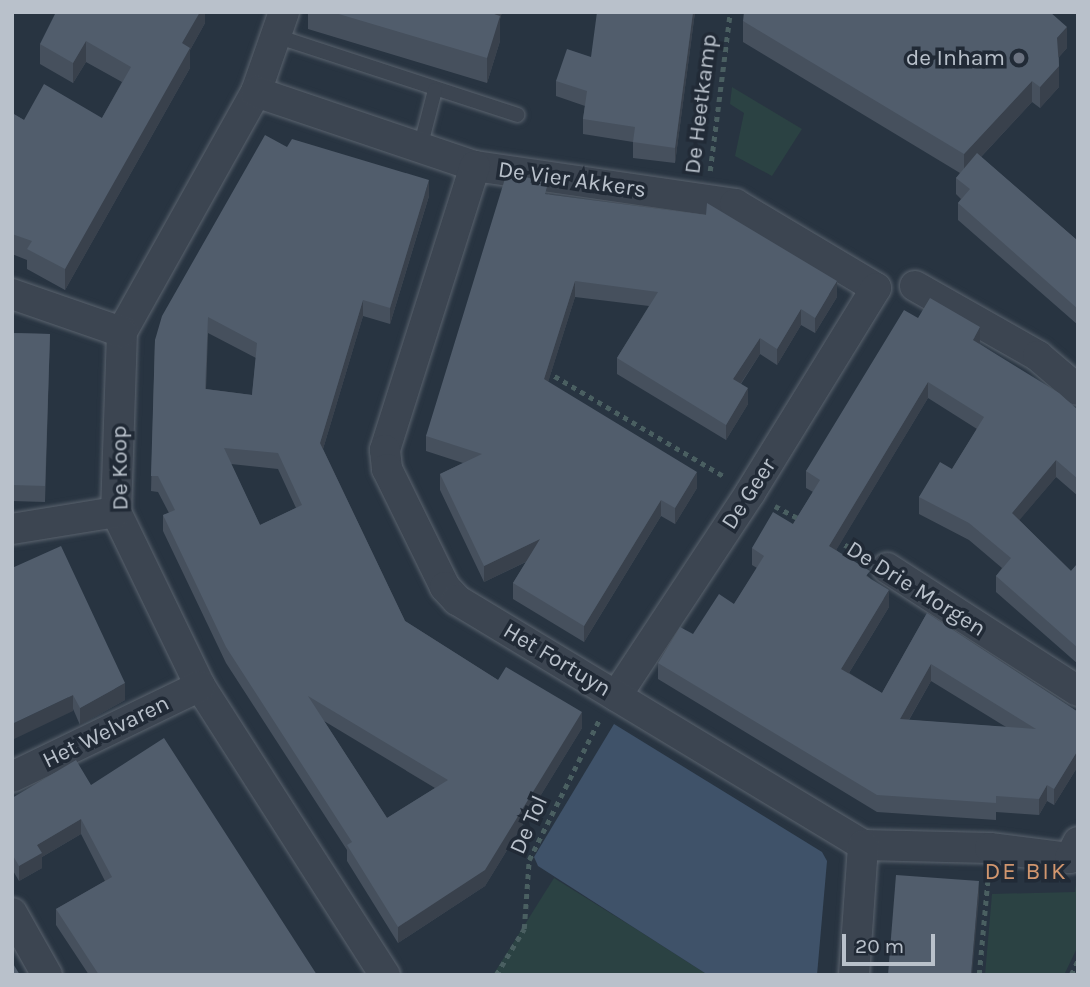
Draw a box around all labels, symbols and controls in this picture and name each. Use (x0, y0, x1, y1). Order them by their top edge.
street label: De Heetkamp (679, 33, 723, 175)
place label: de Inham (906, 44, 1005, 72)
marker: de Inham (1011, 50, 1027, 66)
street label: De Vier Akkers (496, 156, 648, 204)
street label: De Koop (105, 425, 135, 511)
street label: De Geer (716, 453, 782, 535)
street label: De Drie Morgen (841, 535, 991, 643)
street label: Het Fortuyn (498, 617, 616, 703)
street label: Het Welvaren (38, 689, 174, 775)
street label: De Tol (504, 791, 554, 859)
district label: DE BIK (985, 858, 1067, 886)
scale bar (845, 920, 938, 964)
text: 20 m (855, 934, 904, 958)

